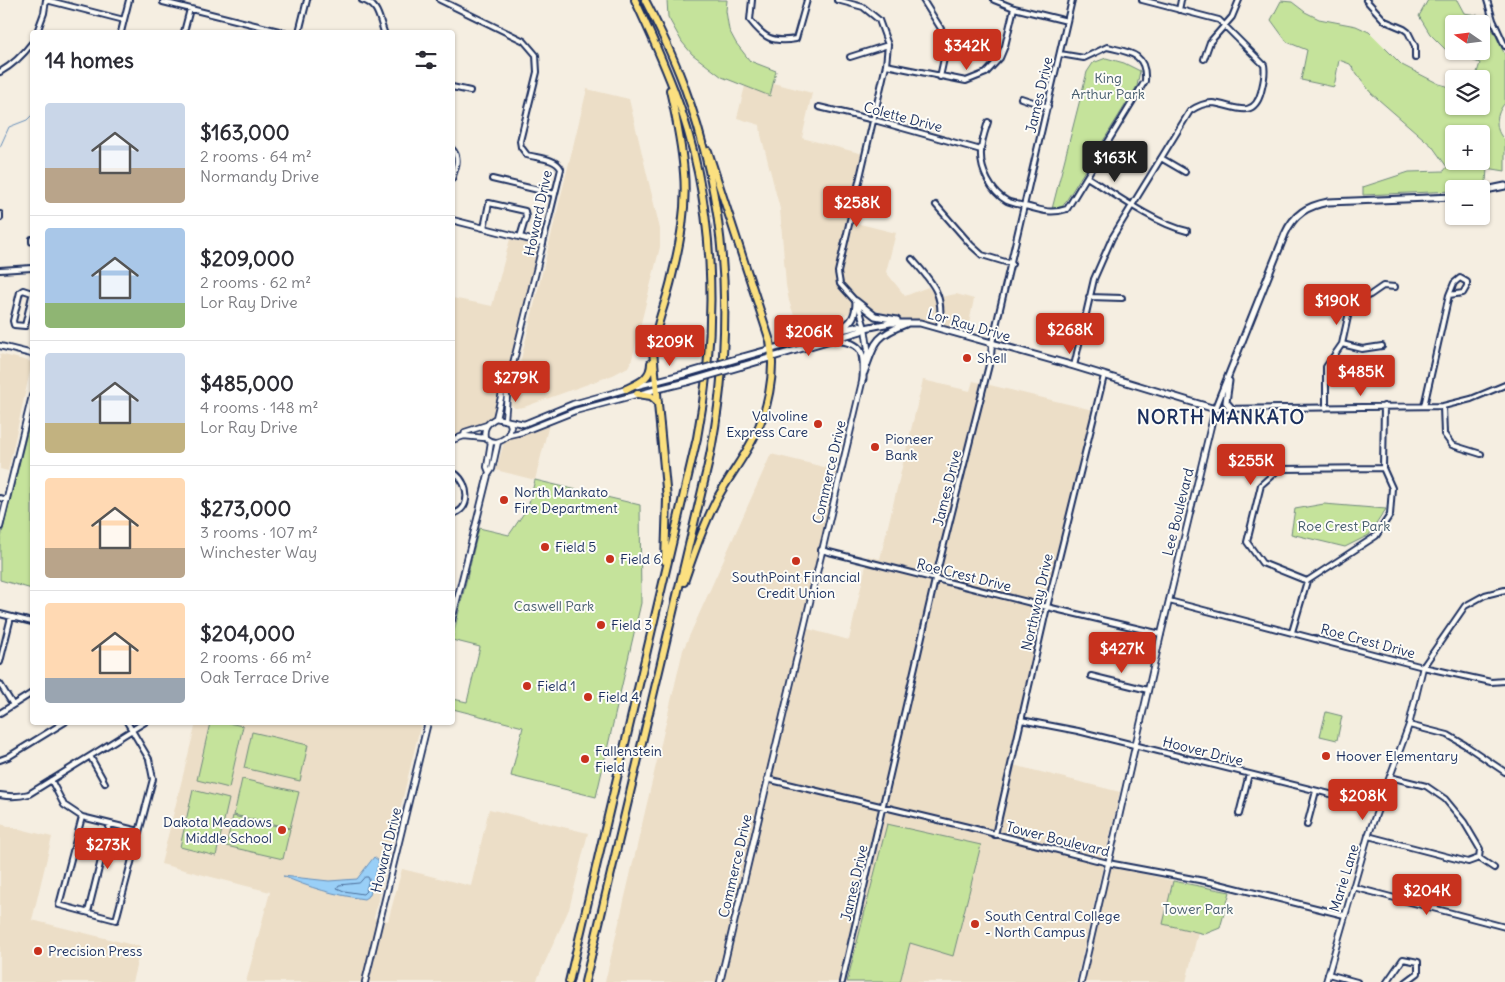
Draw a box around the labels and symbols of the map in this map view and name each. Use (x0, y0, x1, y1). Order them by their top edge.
north arrow (1445, 15, 1490, 60)
pin: $342K (932, 28, 1002, 71)
street label: James Drive (1021, 55, 1057, 135)
park label: King Arthur Park (1071, 69, 1145, 103)
street label: Colette Drive (862, 98, 944, 136)
pin: $163K (1080, 140, 1150, 183)
street label: Howard Drive (520, 169, 556, 257)
pin: $258K (822, 186, 892, 228)
pin: $190K (1302, 284, 1372, 326)
street label: Lor Ray Drive (925, 305, 1013, 345)
pin: $268K (1035, 312, 1105, 355)
pin: $206K (774, 314, 844, 357)
pin: $209K (635, 324, 705, 367)
place label: Shell (977, 349, 1007, 367)
marker: Shell (961, 352, 973, 364)
pin: $485K (1326, 354, 1396, 397)
pin: $279K (481, 360, 551, 403)
district label: NORTH MANKATO (1137, 405, 1305, 429)
place label: Valvoline Express Care (726, 407, 808, 441)
marker: Valvoline Express Care (812, 418, 824, 430)
street label: Commerce Drive (808, 419, 850, 525)
place label: Pioneer Bank (885, 430, 934, 464)
marker: Pioneer Bank (869, 441, 881, 453)
pin: $255K (1216, 444, 1286, 486)
street label: James Drive (929, 448, 965, 528)
street label: Lee Boulevard (1158, 466, 1198, 558)
place label: North Mankato Fire Department (514, 483, 618, 517)
marker: North Mankato Fire Department (498, 494, 510, 506)
park label: Roe Crest Park (1298, 517, 1390, 535)
place label: Field 5 (555, 538, 596, 556)
marker: Field 5 (539, 541, 551, 553)
place label: Field 6 (620, 550, 661, 568)
street label: Northway Drive (1017, 552, 1057, 652)
marker: Field 6 (604, 553, 616, 565)
marker: SouthPoint Financial Credit Union (790, 555, 802, 567)
street label: Roe Crest Drive (915, 555, 1013, 595)
place label: SouthPoint Financial Credit Union (732, 568, 860, 602)
park label: Caswell Park (514, 597, 594, 615)
place label: Field 3 (611, 616, 652, 634)
marker: Field 3 (595, 619, 607, 631)
street label: Roe Crest Drive (1319, 620, 1417, 662)
pin: $427K (1087, 632, 1157, 674)
place label: Field 1 (537, 677, 576, 695)
marker: Field 1 (521, 680, 533, 692)
place label: Field 4 (598, 688, 639, 706)
marker: Field 4 (582, 691, 594, 703)
street label: Hoover Drive (1161, 732, 1245, 770)
place label: Fallenstein Field (595, 742, 662, 776)
place label: Hoover Elementary (1336, 747, 1458, 765)
marker: Hoover Elementary (1320, 750, 1332, 762)
marker: Fallenstein Field (579, 753, 591, 765)
pin: $208K (1328, 778, 1398, 821)
street label: Howard Drive (367, 806, 405, 894)
place label: Dakota Meadows Middle School (163, 813, 272, 847)
street label: Commerce Drive (714, 813, 756, 919)
street label: Tower Boulevard (1004, 817, 1112, 861)
marker: Dakota Meadows Middle School (276, 824, 288, 836)
pin: $273K (73, 828, 143, 870)
street label: Marie Lane (1325, 842, 1363, 914)
street label: James Drive (836, 843, 872, 923)
pin: $204K (1392, 874, 1462, 916)
park label: Tower Park (1163, 900, 1233, 918)
place label: South Central College - North Campus (985, 907, 1120, 941)
marker: South Central College - North Campus (969, 918, 981, 930)
place label: Precision Press (48, 942, 142, 960)
marker: Precision Press (32, 945, 44, 957)

